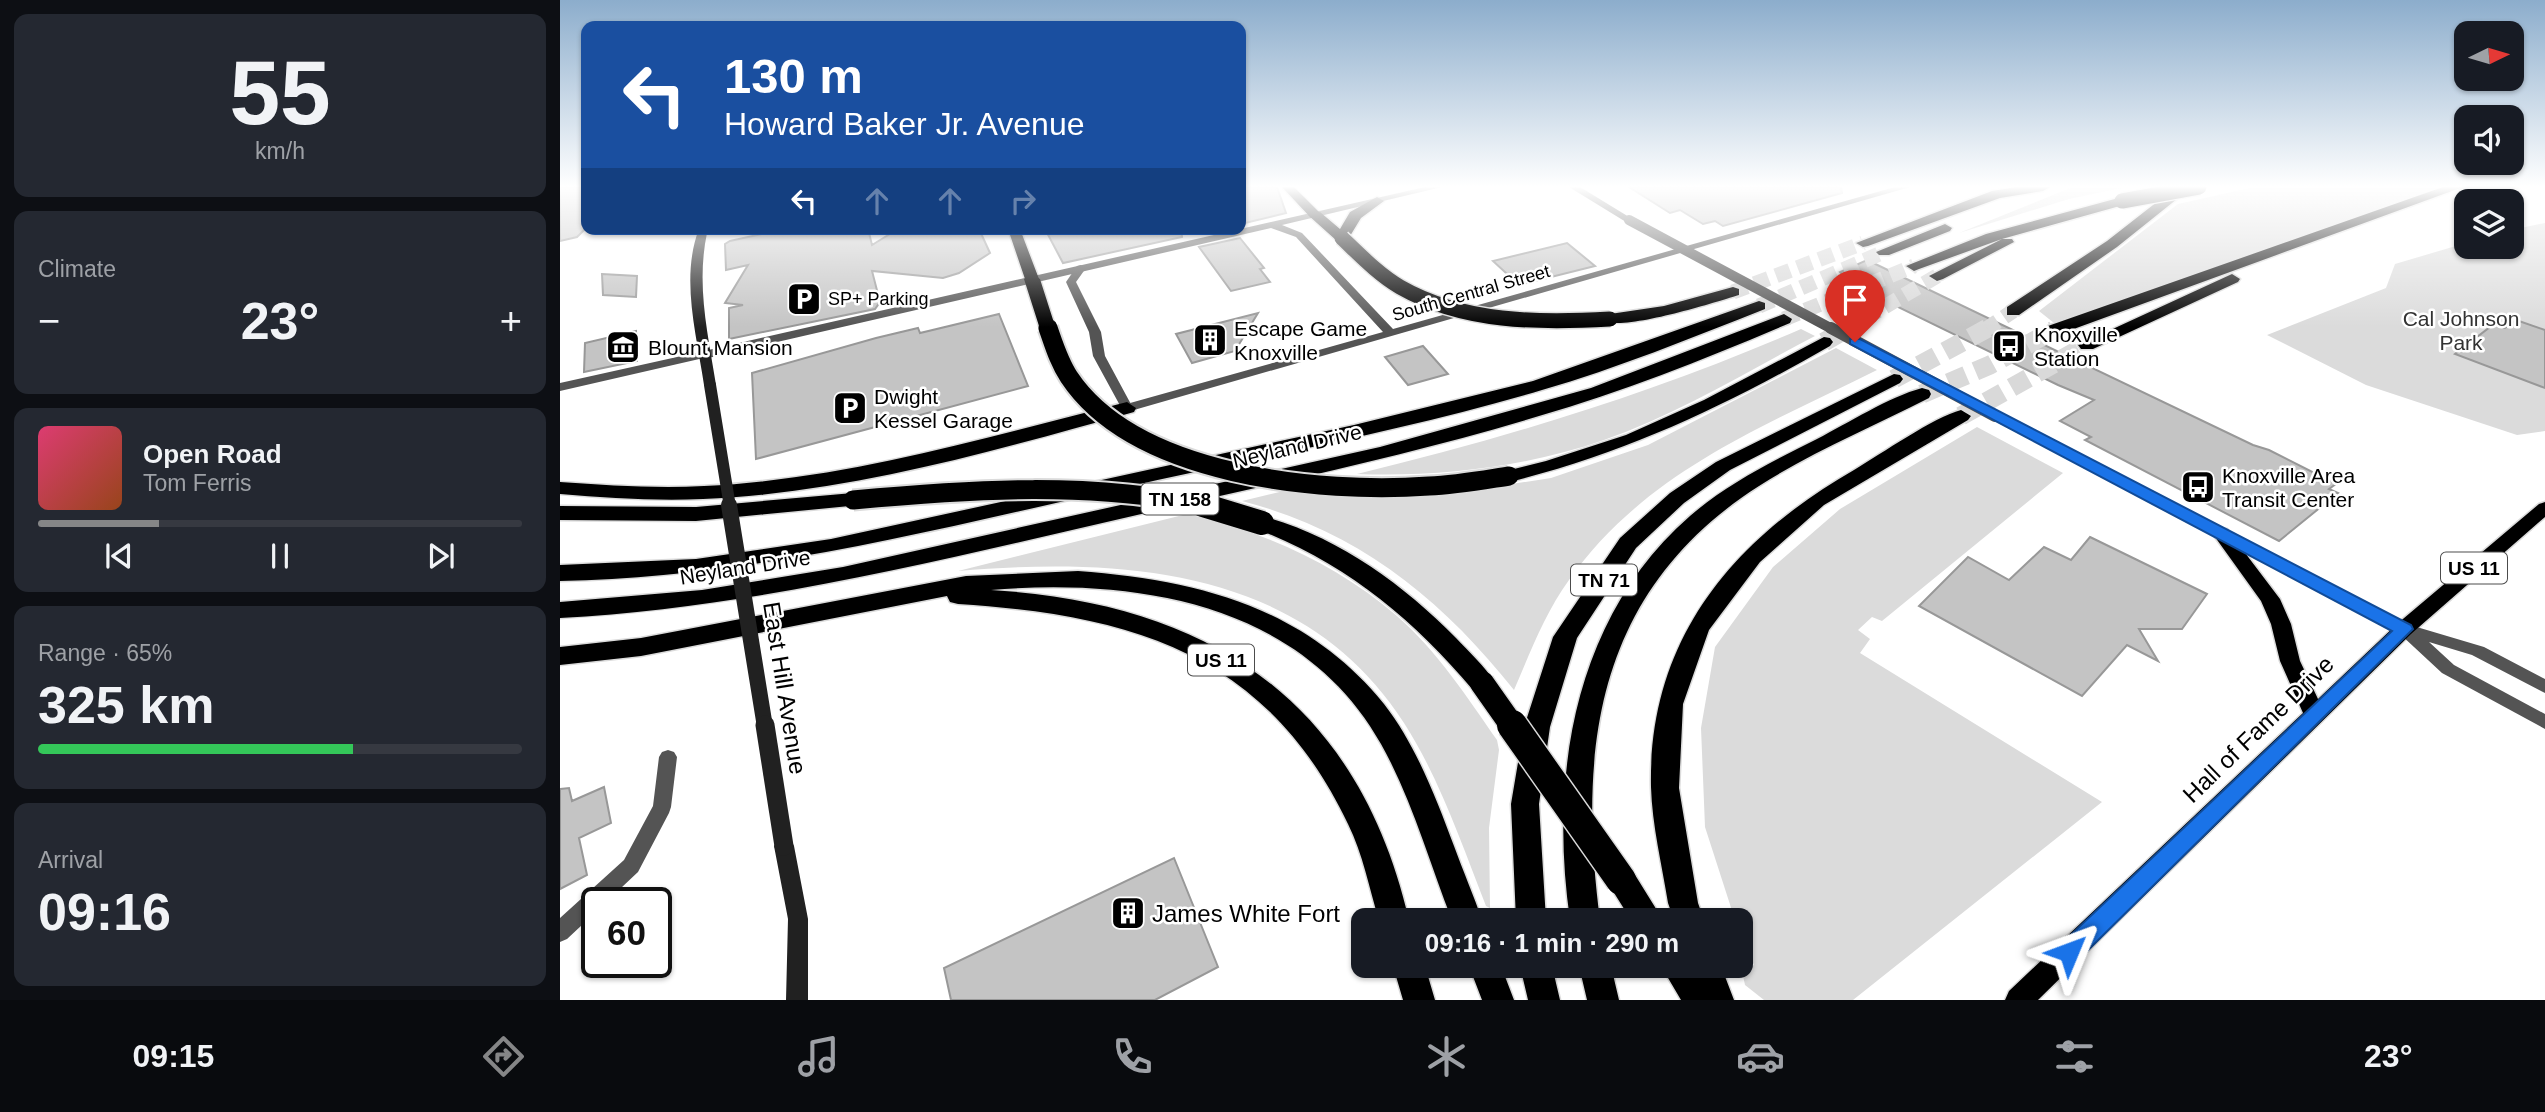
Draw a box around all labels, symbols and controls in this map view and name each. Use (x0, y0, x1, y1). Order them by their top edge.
north arrow (2454, 21, 2524, 91)
map controls (2454, 21, 2524, 259)
text: 55 (229, 42, 331, 143)
icon: left (609, 49, 700, 140)
text: 130 m (724, 49, 863, 103)
button: sound (2454, 105, 2524, 175)
text: Howard Baker Jr. Avenue (724, 106, 1085, 142)
text: km/h (255, 138, 305, 164)
icon: left (785, 182, 823, 220)
icon: ahead (858, 182, 896, 220)
icon: ahead (931, 182, 969, 220)
icon: right (1004, 182, 1042, 220)
button: layers (2454, 189, 2524, 259)
text: Climate (38, 256, 116, 282)
street label: South Central Street (1390, 261, 1552, 325)
pin (1825, 270, 1885, 342)
parking icon: SP+ Parking (785, 280, 823, 318)
icon: arrive (1836, 281, 1874, 319)
place label: SP+ Parking (828, 289, 929, 309)
text: 23° (241, 292, 319, 350)
text: − (38, 300, 60, 342)
text: + (500, 300, 522, 342)
park label: Cal Johnson Park (2403, 307, 2519, 354)
place label: Escape Game Knoxville (1234, 317, 1367, 364)
building icon: Escape Game Knoxville (1191, 321, 1229, 359)
place label: Knoxville Station (2034, 323, 2118, 370)
bus stop icon: Knoxville Station (1990, 327, 2028, 365)
museum icon: Blount Mansion (604, 328, 642, 366)
place label: Blount Mansion (648, 336, 793, 359)
place label: Dwight Kessel Garage (874, 385, 1013, 432)
parking icon: Dwight Kessel Garage (831, 389, 869, 427)
street label: Neyland Drive (1230, 420, 1364, 472)
text: Open Road (143, 439, 282, 469)
place label: Knoxville Area Transit Center (2222, 464, 2355, 511)
bus stop icon: Knoxville Area Transit Center (2179, 468, 2217, 506)
text: Tom Ferris (143, 470, 252, 496)
road number: TN 158 (1142, 484, 1218, 514)
icon: previous (100, 537, 138, 575)
icon: pause (261, 537, 299, 575)
icon: next (422, 537, 460, 575)
street label: Neyland Drive (678, 545, 812, 589)
road number: US 11 (2441, 552, 2507, 583)
road number: TN 71 (1571, 565, 1637, 596)
street label: East Hill Avenue (758, 600, 812, 776)
text: Range · 65% (38, 640, 172, 666)
road number: US 11 (1188, 645, 1254, 676)
street label: Hall of Fame Drive (2177, 650, 2339, 808)
text: 325 km (38, 676, 214, 734)
text: Arrival (38, 847, 103, 873)
text: 09:16 (38, 883, 171, 941)
speed limit sign: 60 (581, 887, 672, 978)
building icon: James White Fort (1109, 894, 1147, 932)
place label: James White Fort (1152, 900, 1340, 927)
position arrow (2032, 915, 2106, 989)
text: 09:16 · 1 min · 290 m (1425, 928, 1679, 958)
icon: directions (479, 1032, 528, 1081)
icon: music (794, 1032, 843, 1081)
icon: phone (1108, 1032, 1157, 1081)
icon: climate (1422, 1032, 1471, 1081)
icon: car (1736, 1032, 1785, 1081)
icon: filters (2050, 1032, 2099, 1081)
text: 09:15 (133, 1038, 214, 1074)
text: 23° (2364, 1038, 2412, 1074)

